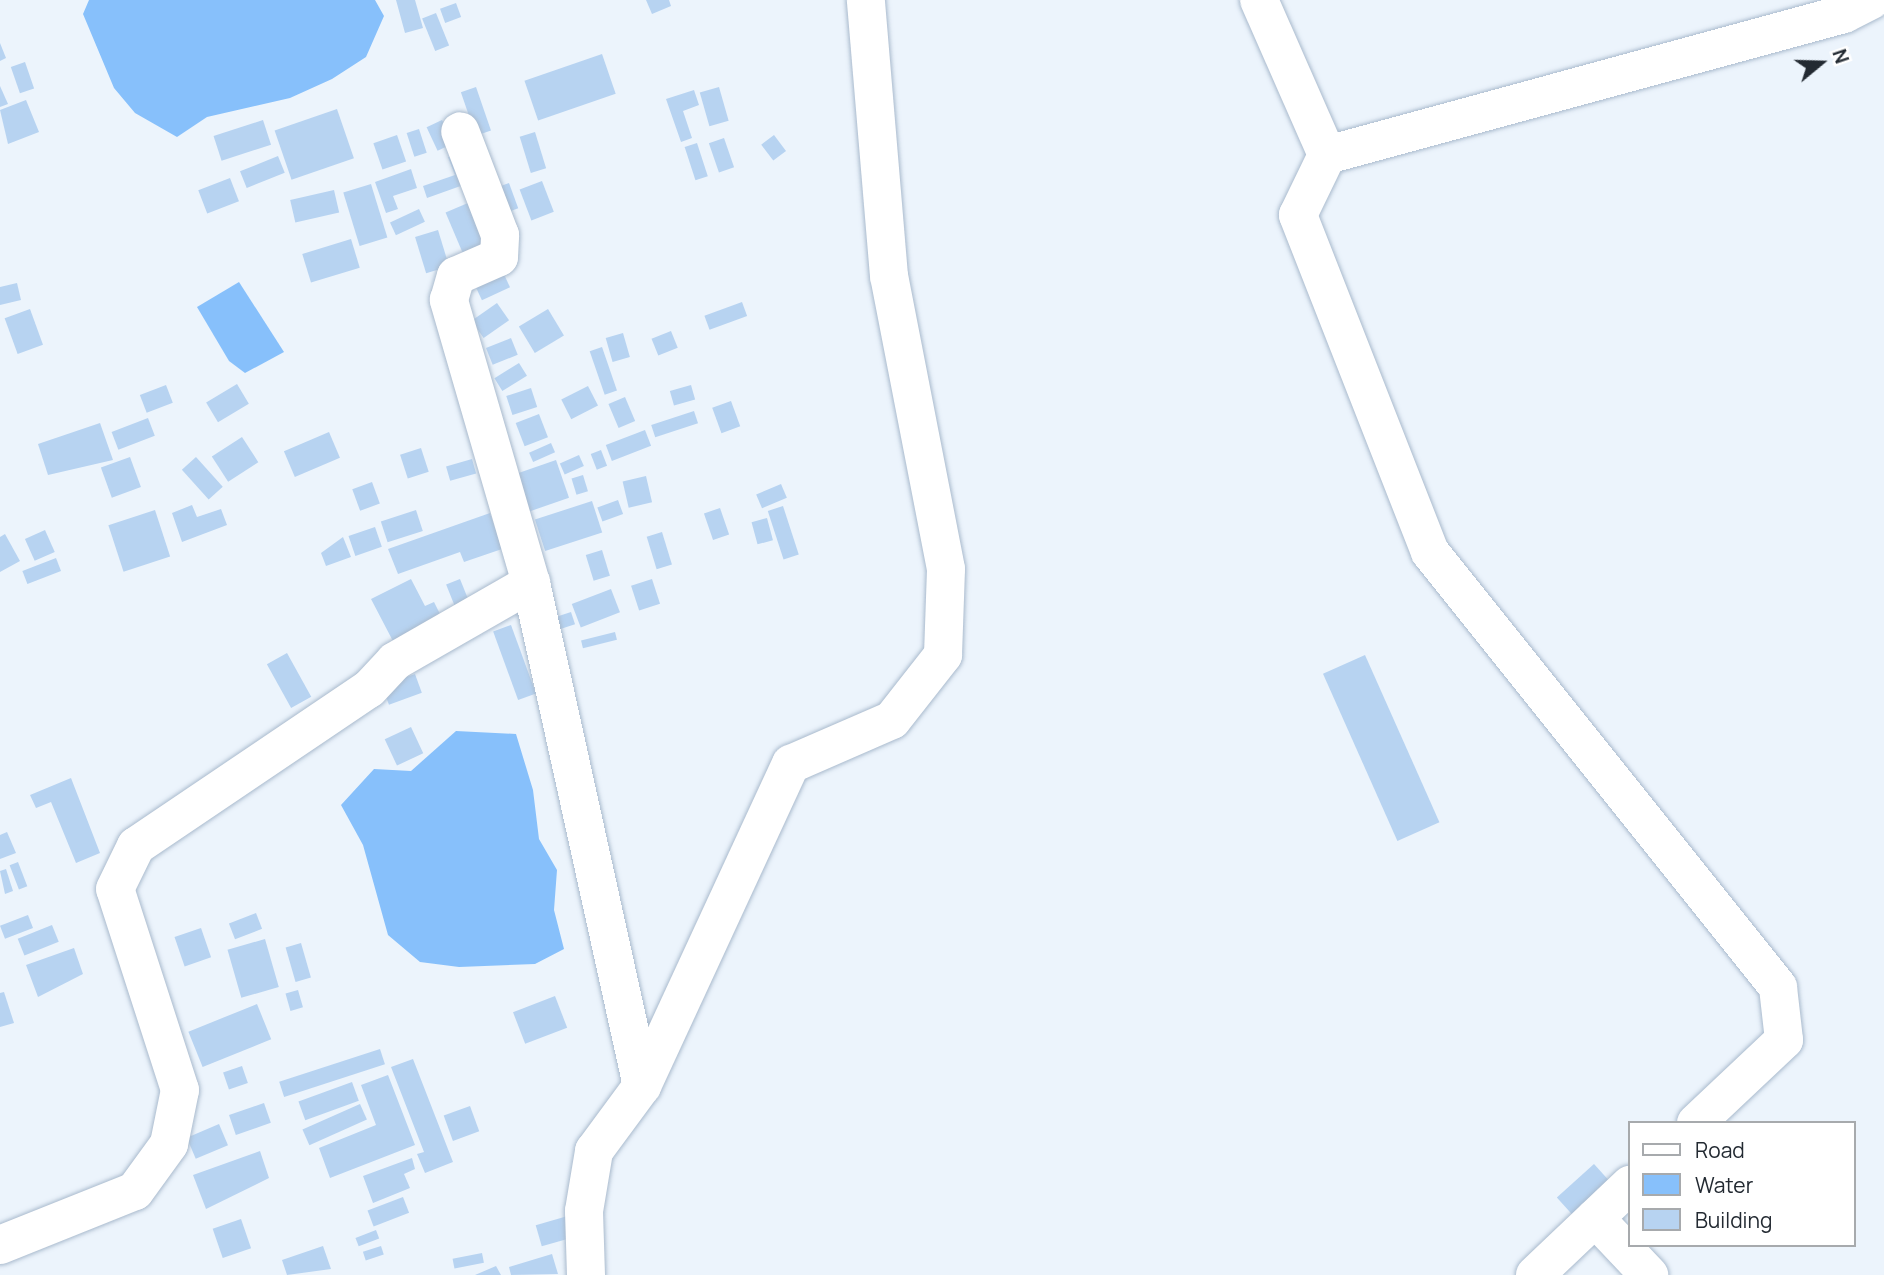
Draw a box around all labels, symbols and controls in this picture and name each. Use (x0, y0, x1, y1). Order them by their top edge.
north arrow (1786, 28, 1856, 98)
text: N (1826, 45, 1855, 67)
legend (1629, 1121, 1856, 1247)
text: Road (1695, 1136, 1745, 1164)
text: Water (1695, 1171, 1753, 1199)
text: Building (1695, 1206, 1772, 1234)

